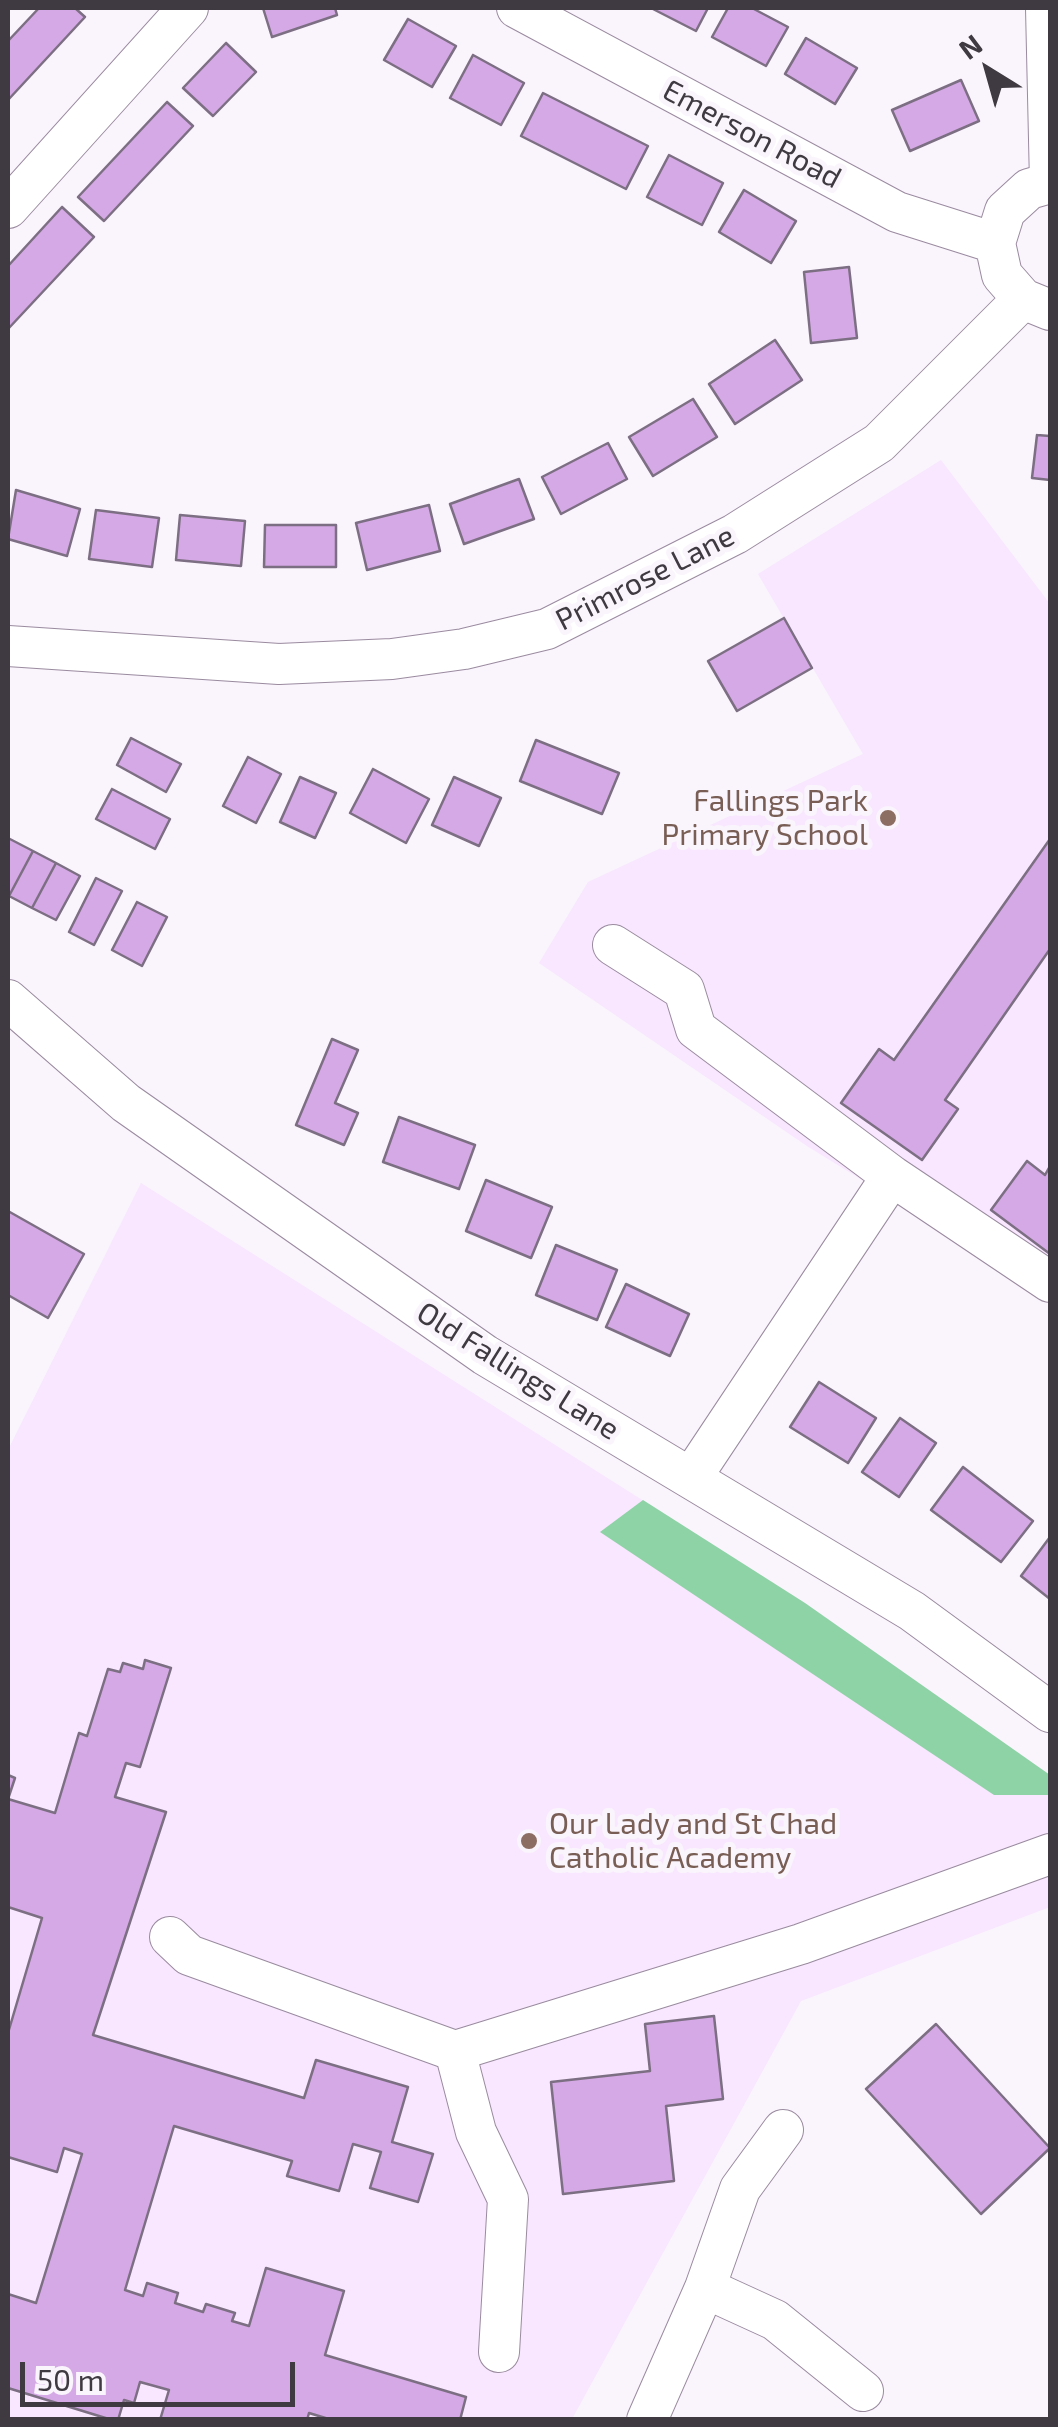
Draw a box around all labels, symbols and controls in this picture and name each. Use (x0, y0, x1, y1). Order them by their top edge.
north arrow (938, 20, 1038, 120)
text: N (952, 26, 988, 66)
street label: Emerson Road (657, 72, 847, 196)
street label: Primrose Lane (550, 518, 740, 638)
place label: Fallings Park Primary School (662, 783, 868, 854)
marker: Fallings Park Primary School (877, 807, 899, 829)
street label: Old Fallings Lane (410, 1294, 626, 1448)
place label: Our Lady and St Chad Catholic Academy (549, 1806, 837, 1876)
marker: Our Lady and St Chad Catholic Academy (518, 1830, 540, 1852)
scale bar (25, 2342, 300, 2404)
text: 50 m (37, 2361, 104, 2397)

